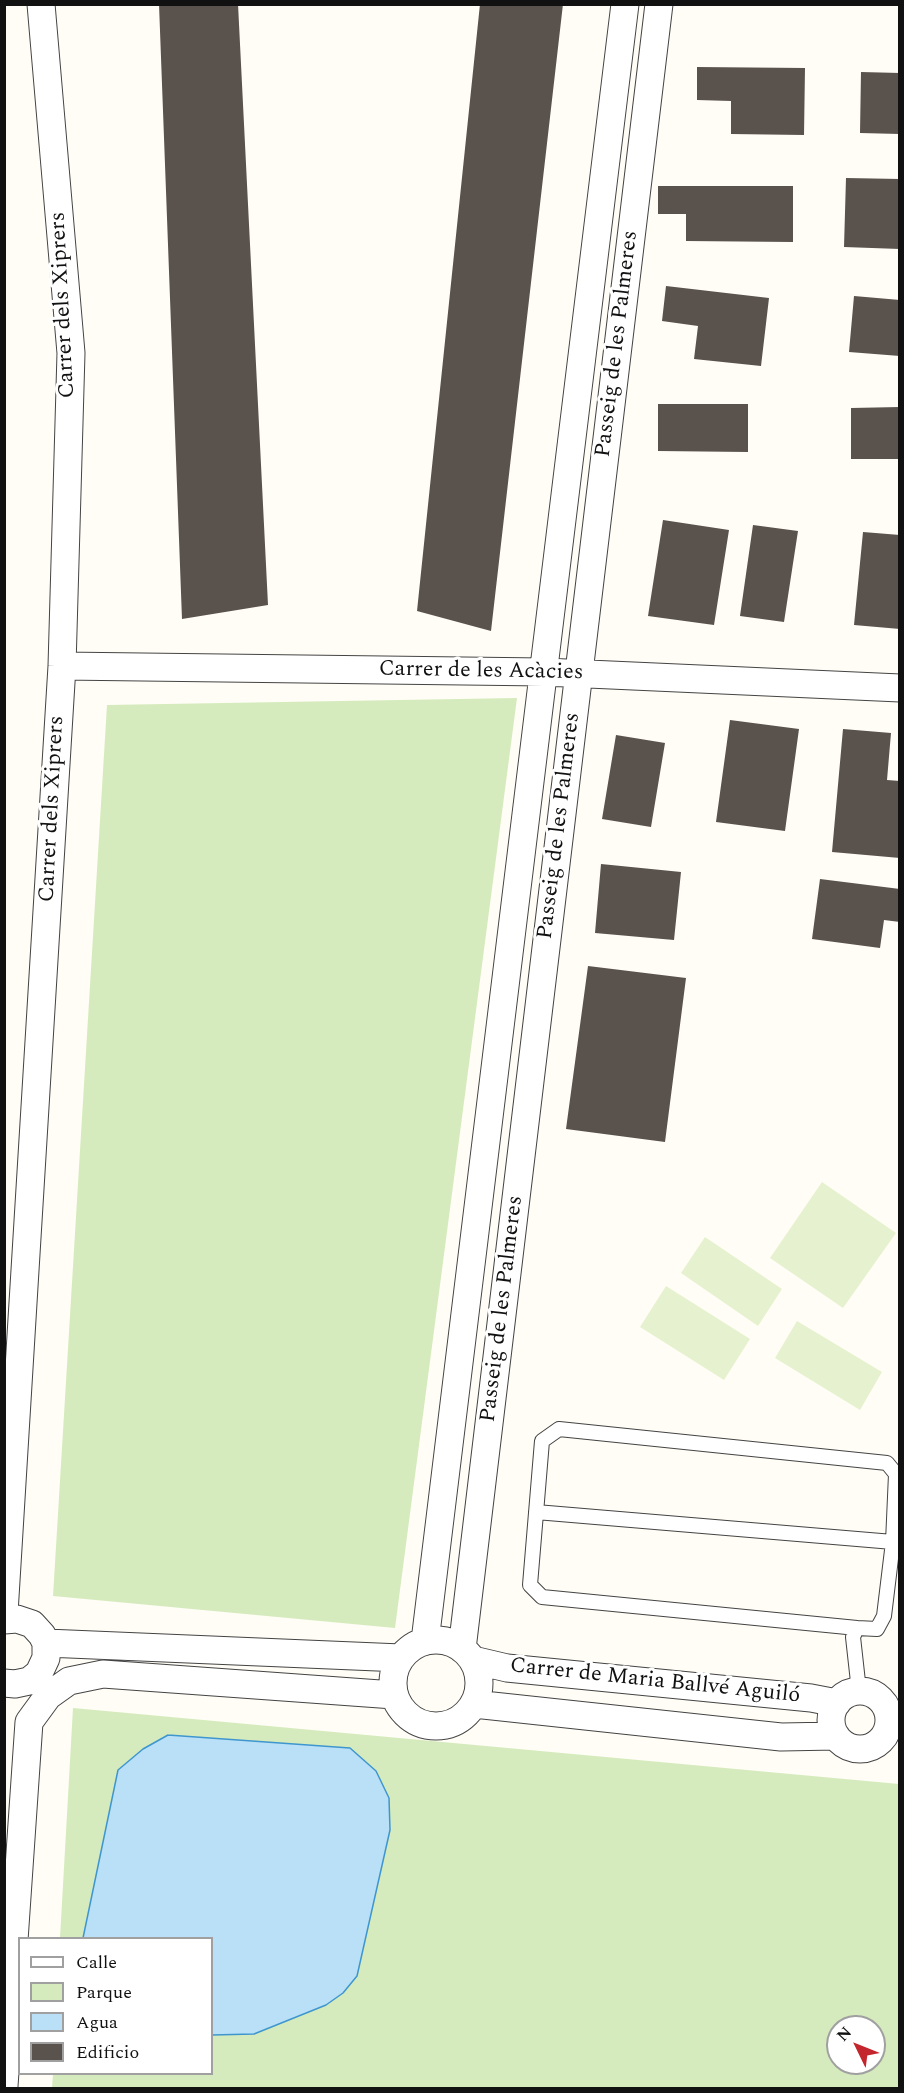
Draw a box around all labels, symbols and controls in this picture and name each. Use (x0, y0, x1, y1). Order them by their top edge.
street label: Carrer dels Xiprers (46, 211, 82, 399)
street label: Passeig de les Palmeres (591, 229, 645, 459)
street label: Carrer de les Acàcies (378, 657, 584, 687)
street label: Passeig de les Palmeres (533, 711, 587, 941)
street label: Carrer dels Xiprers (35, 715, 71, 903)
street label: Passeig de les Palmeres (476, 1194, 530, 1424)
street label: Carrer de Maria Ballvé Aguiló (509, 1654, 801, 1710)
legend (18, 1937, 213, 2075)
text: Calle (76, 1949, 117, 1976)
text: Parque (76, 1979, 132, 2006)
text: Agua (76, 2009, 118, 2036)
north arrow (826, 2015, 886, 2075)
text: N (831, 2021, 858, 2047)
text: Edificio (76, 2039, 139, 2066)

